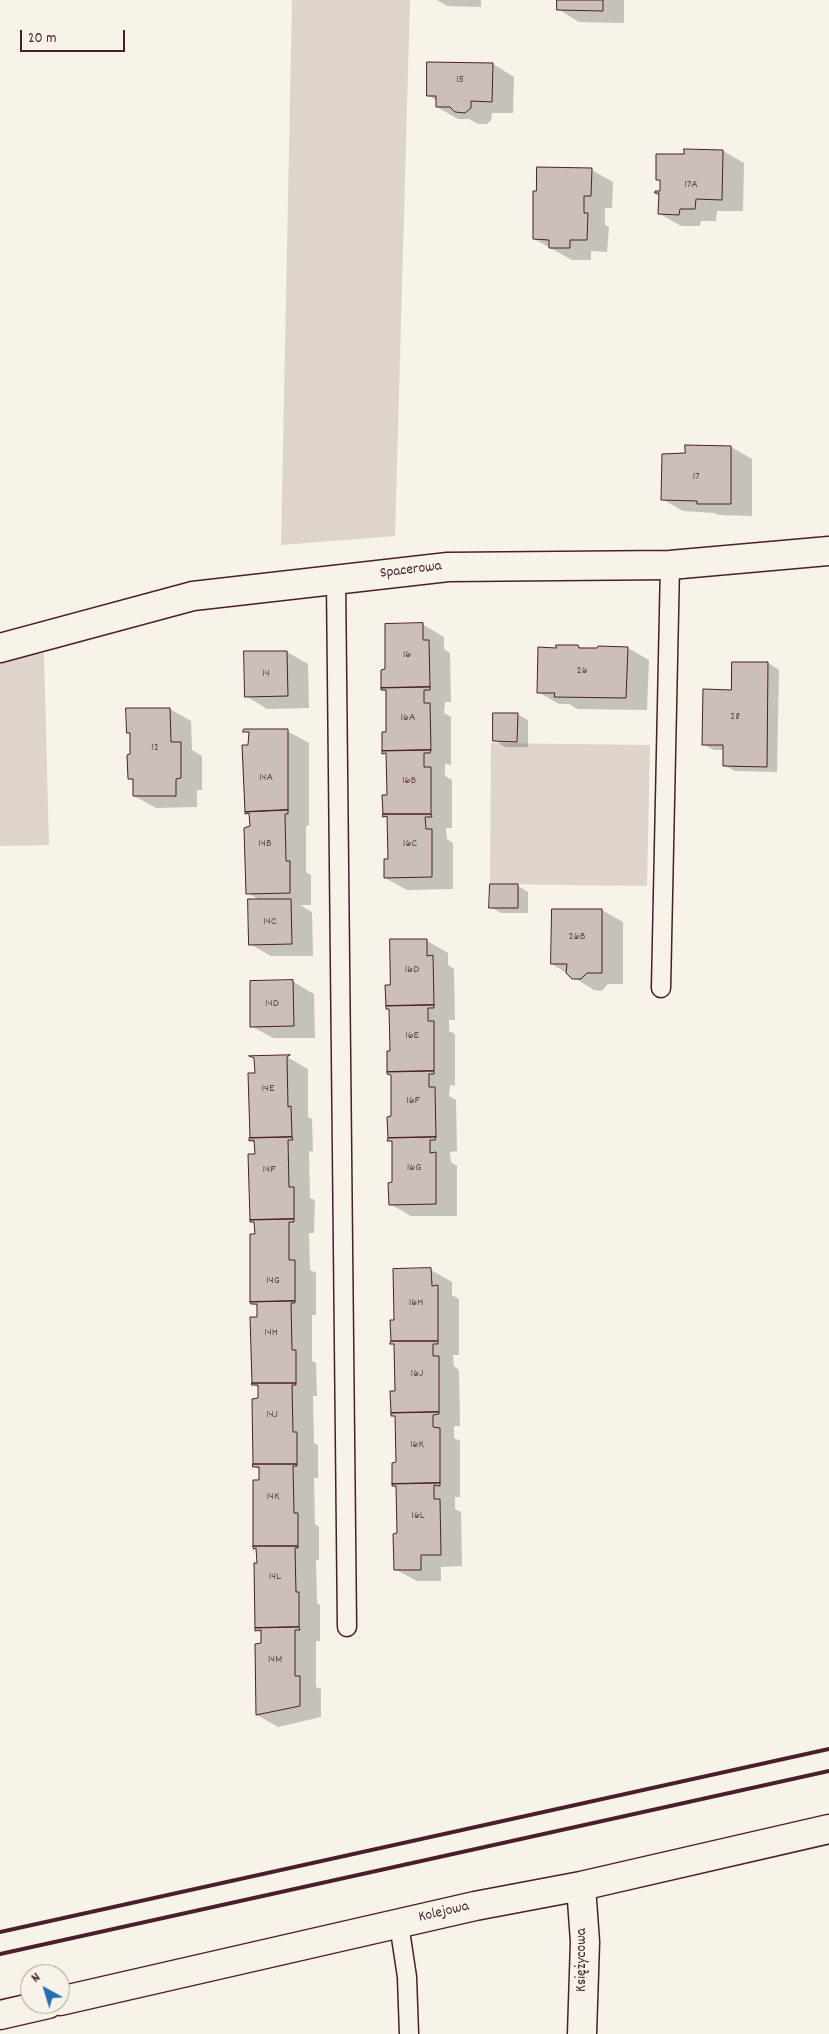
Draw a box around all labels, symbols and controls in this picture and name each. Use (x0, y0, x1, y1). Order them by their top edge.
scale bar (22, 20, 128, 52)
text: 20 m (28, 28, 56, 50)
house number: 15 (456, 73, 464, 87)
house number: 17A (684, 178, 698, 192)
house number: 17 (692, 470, 700, 484)
street label: Spacerowa (379, 558, 443, 584)
house number: 16 (403, 648, 411, 662)
house number: 26 (576, 664, 588, 678)
house number: 14 (262, 667, 270, 681)
house number: 28 (730, 710, 740, 724)
house number: 16A (400, 711, 416, 725)
house number: 12 (151, 741, 159, 755)
house number: 14A (259, 771, 273, 785)
house number: 16B (402, 774, 416, 788)
house number: 14B (258, 837, 272, 851)
house number: 16C (403, 837, 417, 851)
house number: 14C (263, 915, 277, 929)
house number: 26B (569, 930, 585, 944)
house number: 16D (405, 963, 419, 977)
house number: 14D (265, 997, 279, 1011)
house number: 16E (405, 1029, 419, 1043)
house number: 14E (261, 1082, 275, 1096)
house number: 16F (406, 1094, 420, 1108)
house number: 16G (407, 1161, 421, 1175)
house number: 14F (263, 1163, 275, 1177)
house number: 14G (266, 1274, 280, 1288)
house number: 16H (409, 1296, 423, 1310)
house number: 14H (264, 1326, 278, 1340)
house number: 16J (411, 1367, 423, 1381)
house number: 14J (266, 1408, 278, 1422)
house number: 16K (410, 1438, 424, 1452)
house number: 14K (266, 1490, 280, 1504)
house number: 16L (411, 1509, 425, 1523)
house number: 14L (269, 1570, 281, 1584)
house number: 14M (268, 1653, 282, 1667)
street label: Kolejowa (417, 1898, 471, 1928)
street label: Księżycowa (574, 1928, 592, 1992)
north arrow (20, 1964, 70, 2014)
text: N (27, 1968, 45, 1988)

